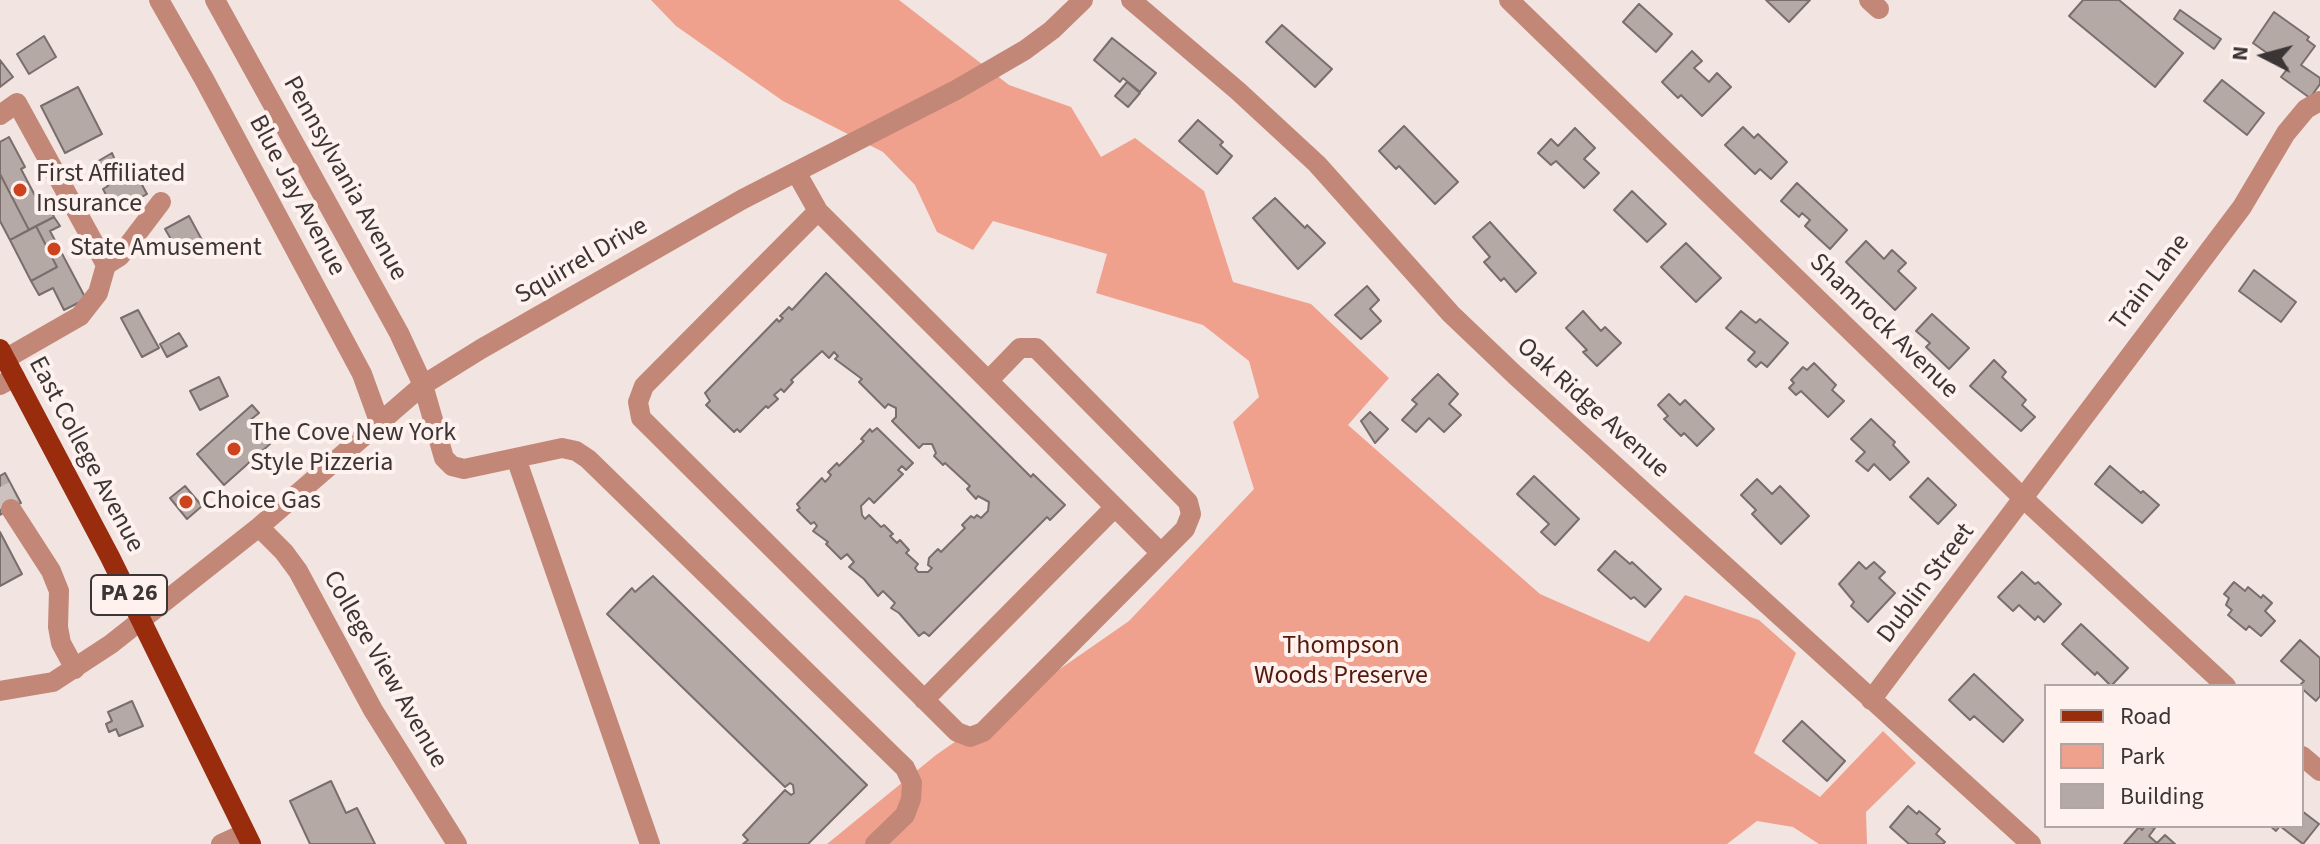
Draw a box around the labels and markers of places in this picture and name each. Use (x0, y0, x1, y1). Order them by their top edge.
place label: First Affiliated Insurance (36, 159, 185, 220)
marker: First Affiliated Insurance (11, 181, 29, 199)
place label: State Amusement (70, 233, 262, 265)
marker: State Amusement (45, 240, 63, 258)
place label: The Cove New York Style Pizzeria (250, 418, 456, 480)
marker: The Cove New York Style Pizzeria (225, 440, 243, 458)
place label: Choice Gas (202, 486, 321, 518)
marker: Choice Gas (177, 493, 195, 511)

